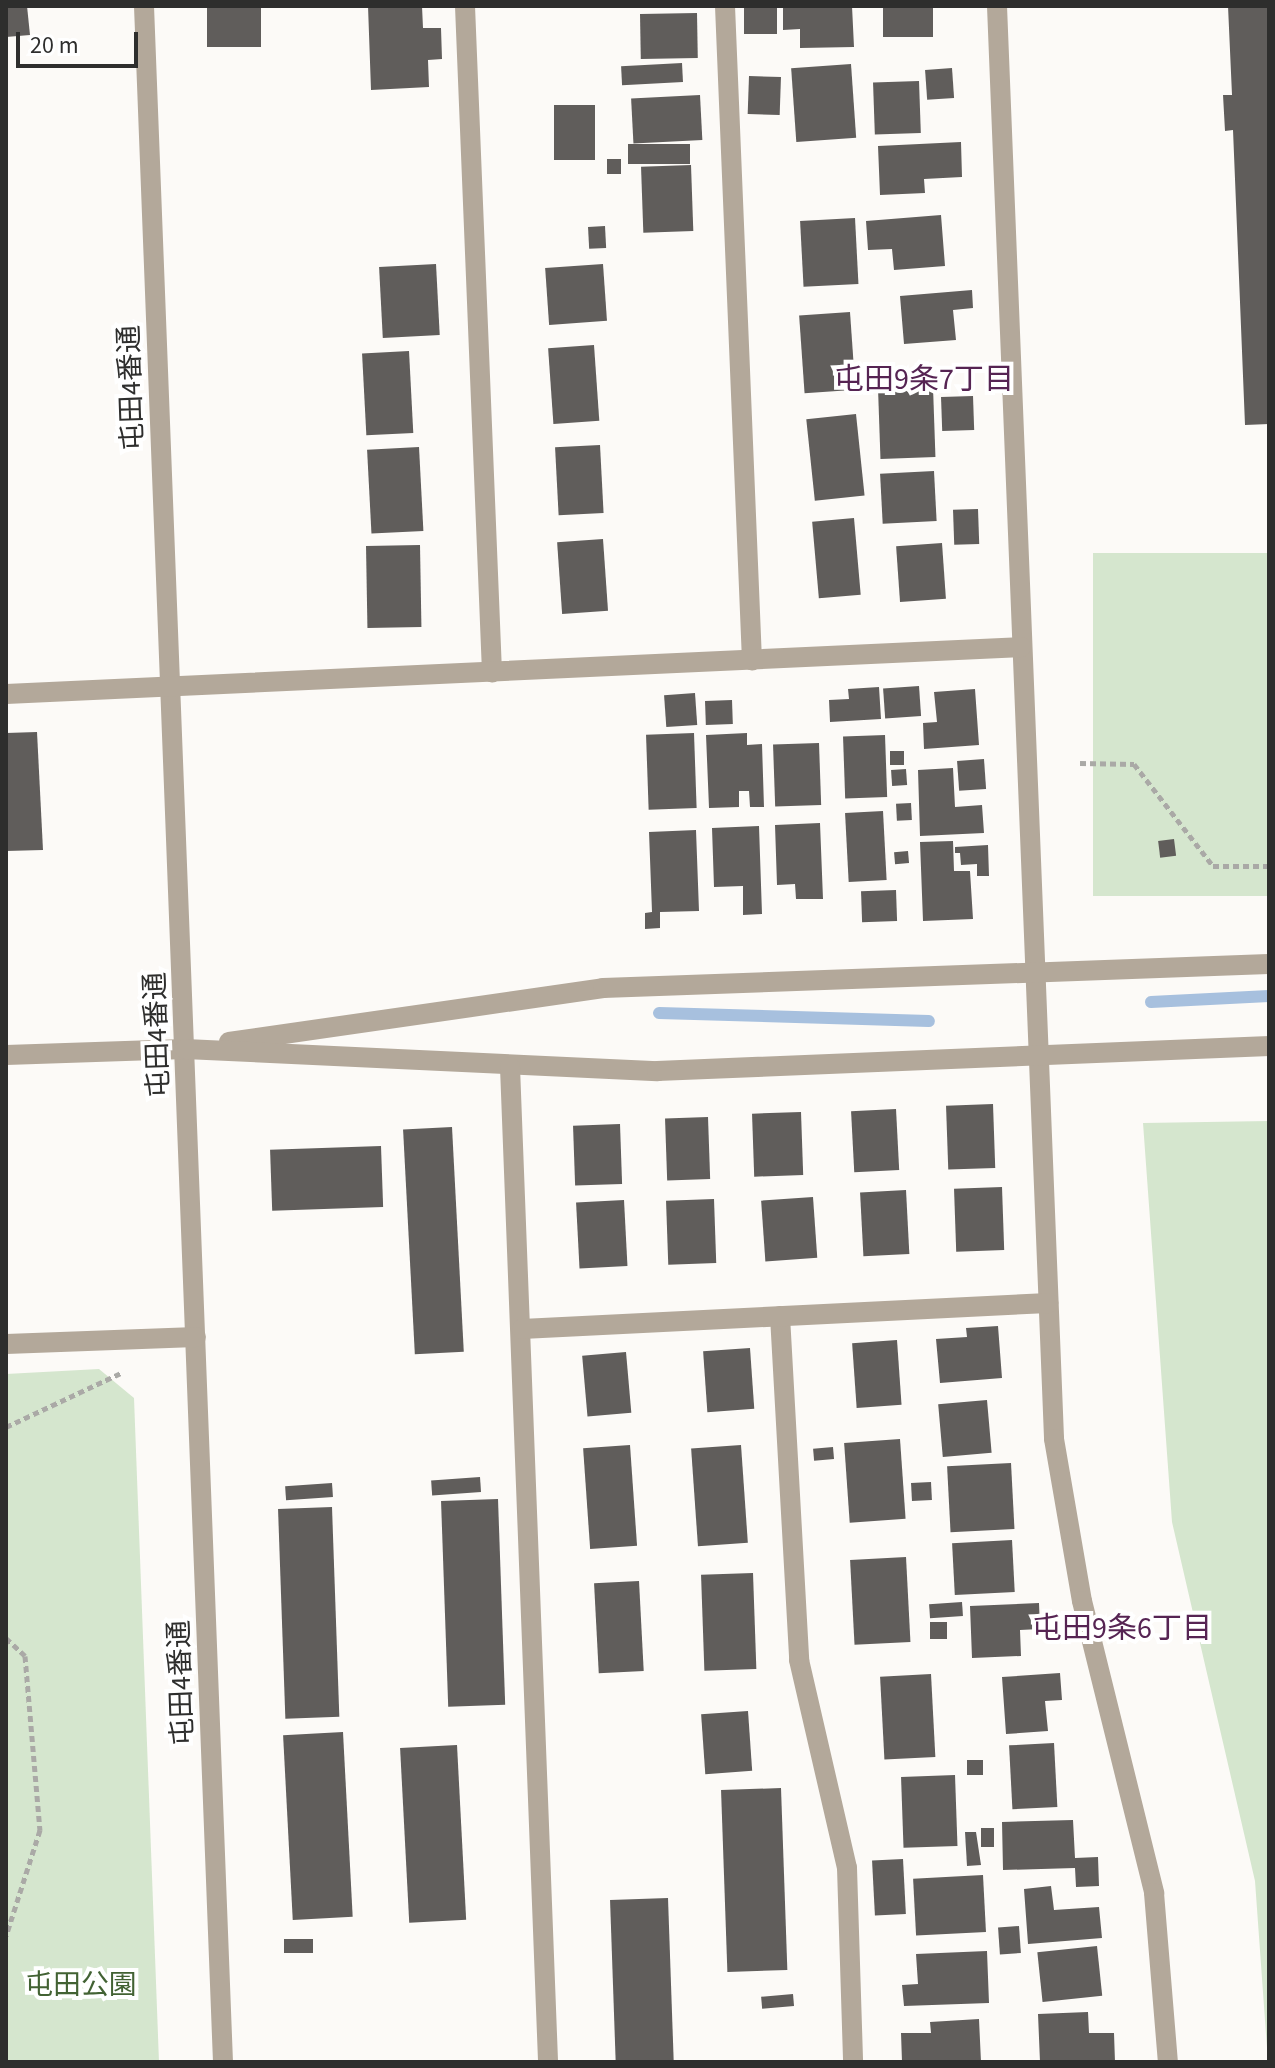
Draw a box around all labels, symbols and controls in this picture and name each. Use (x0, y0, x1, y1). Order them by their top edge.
scale bar (20, 16, 142, 66)
text: 20 m (30, 28, 79, 63)
street label: 屯田4番通 (112, 324, 150, 452)
district label: 屯田9条7丁目 (834, 362, 1014, 398)
street label: 屯田4番通 (138, 971, 176, 1099)
district label: 屯田9条6丁目 (1032, 1611, 1212, 1647)
street label: 屯田4番通 (162, 1619, 200, 1747)
park label: 屯田公園 (25, 1968, 137, 2002)

